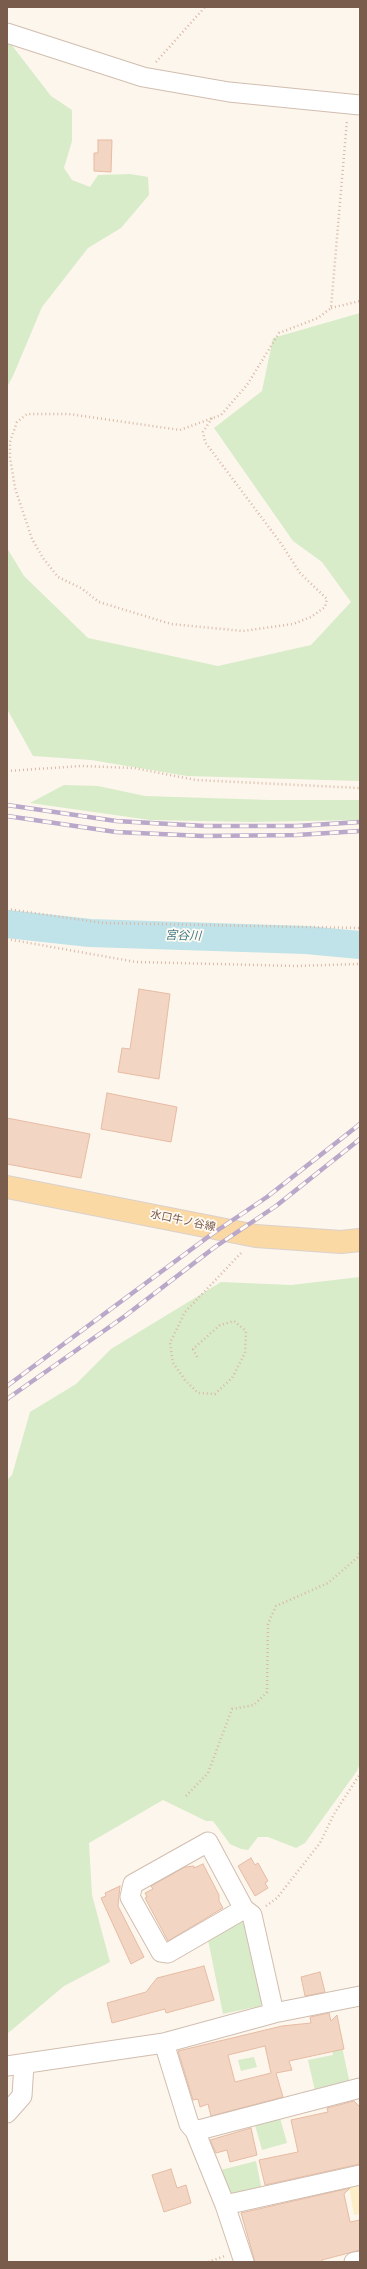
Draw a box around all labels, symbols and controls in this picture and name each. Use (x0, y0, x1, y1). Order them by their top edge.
water label: 宮谷川 (165, 928, 201, 944)
street label: 水口牛ノ谷線 (149, 1208, 217, 1234)

